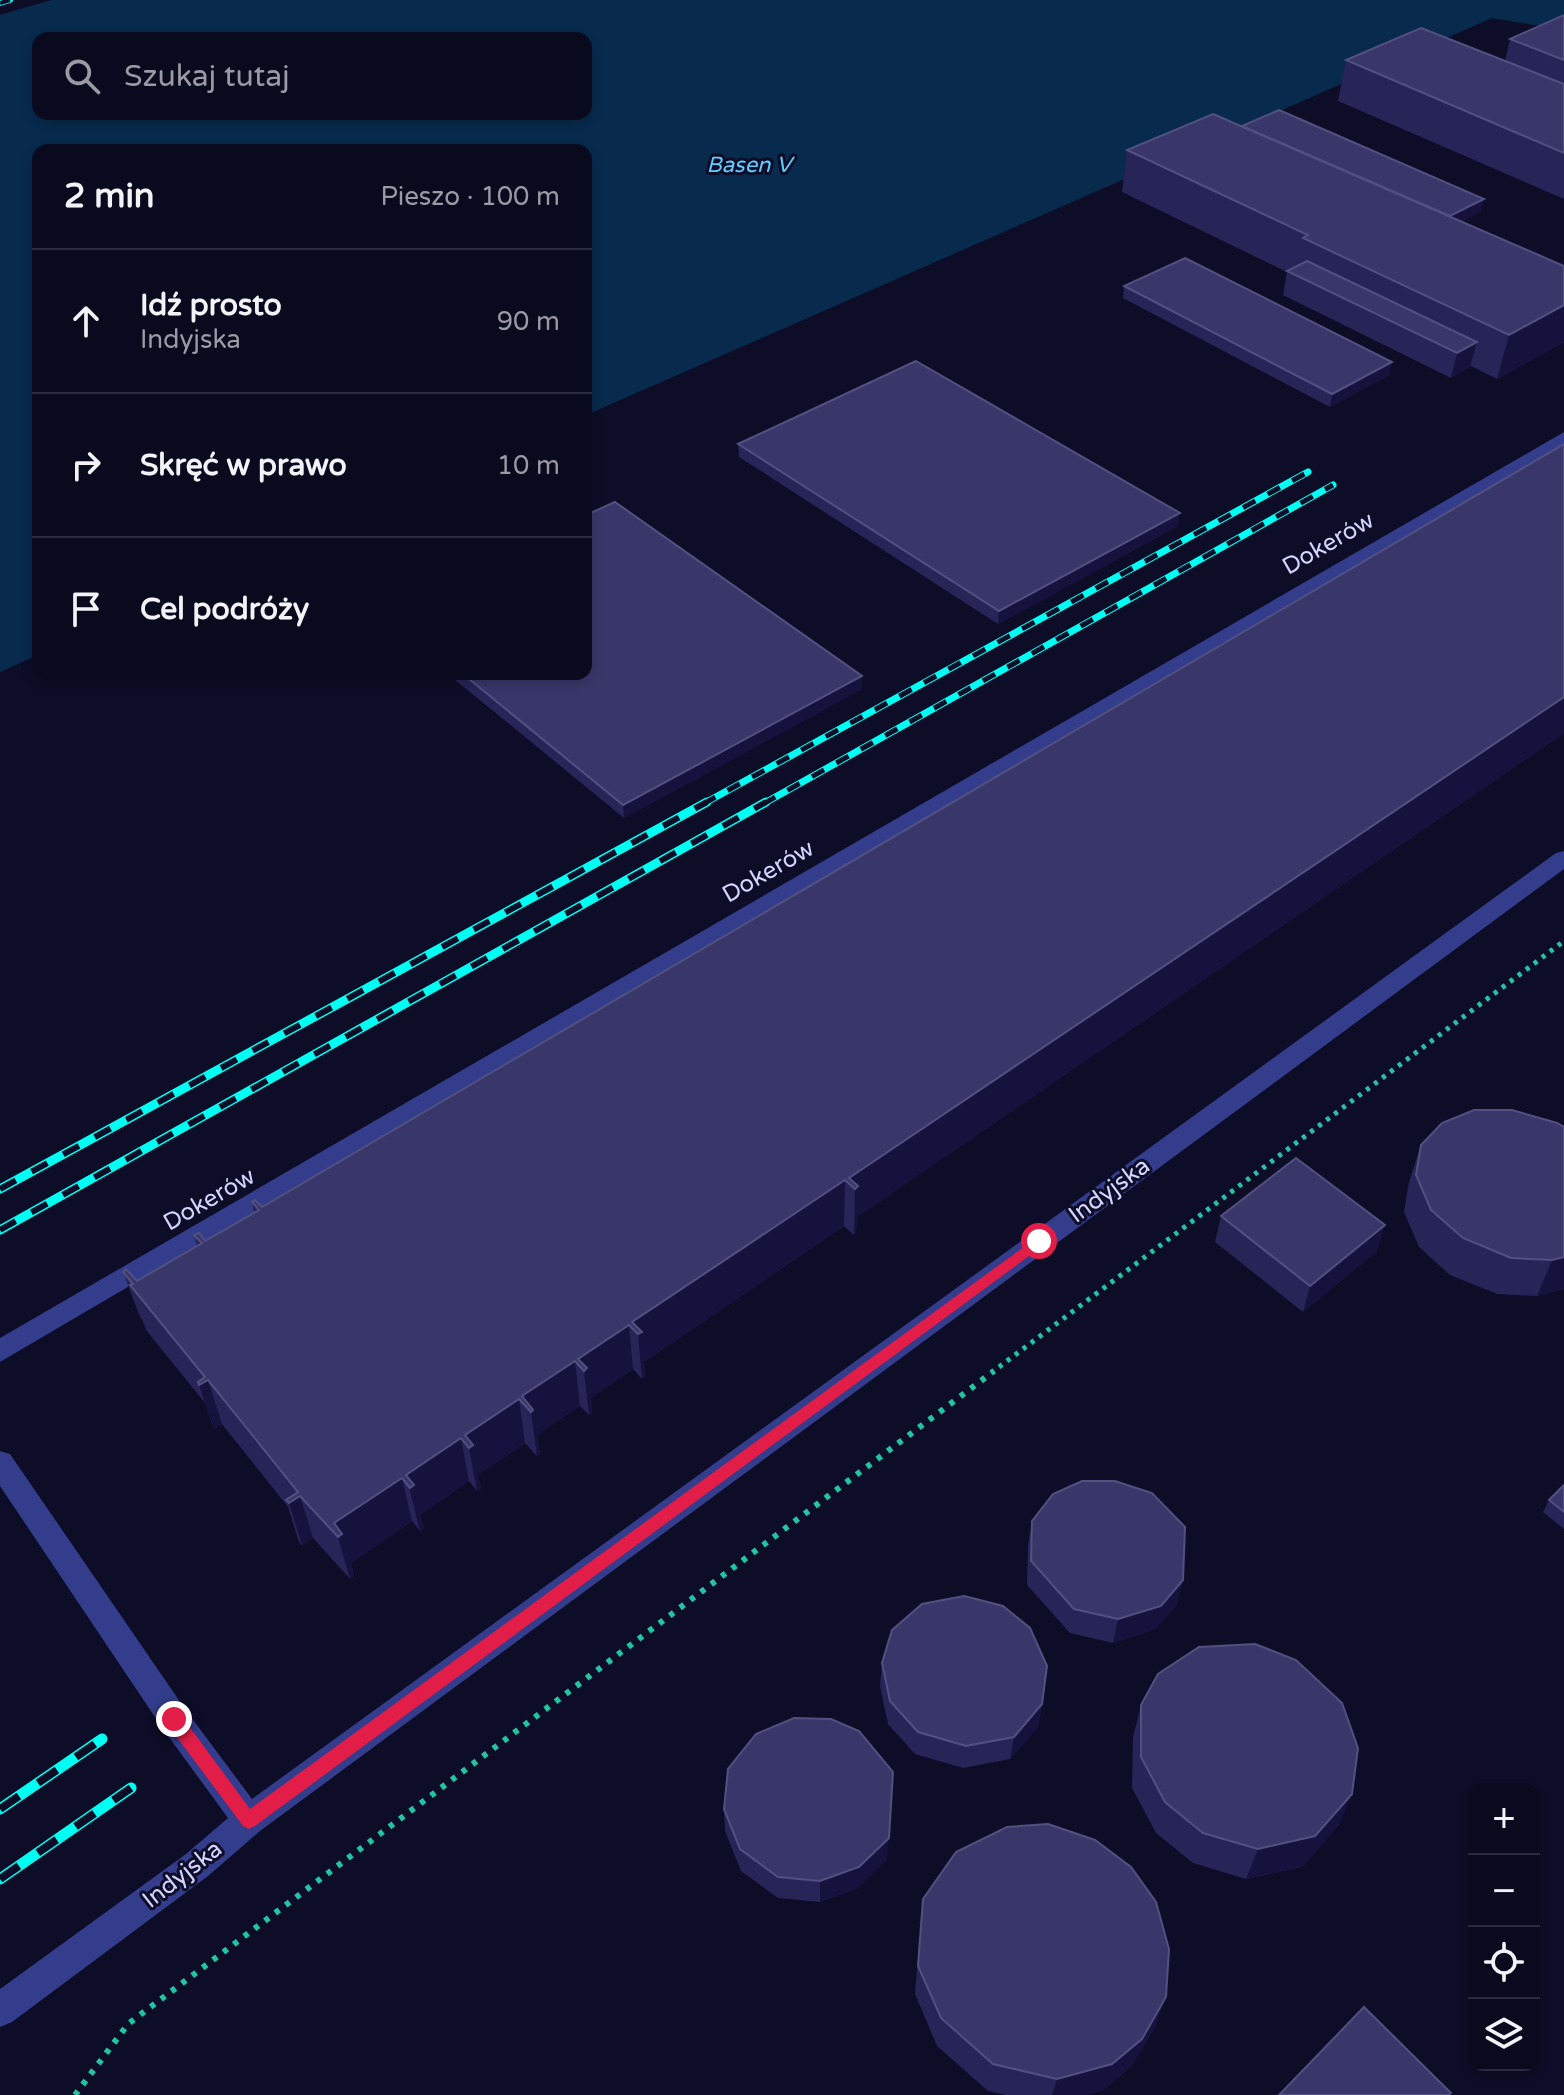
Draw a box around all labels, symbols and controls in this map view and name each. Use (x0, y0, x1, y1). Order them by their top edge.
search box (32, 32, 592, 120)
icon: search (60, 54, 104, 98)
text: Szukaj tutaj (124, 58, 290, 95)
water label: Basen V (706, 152, 795, 178)
text: 2 min (64, 176, 155, 217)
text: Pieszo · 100 m (380, 181, 560, 212)
text: Idź prosto (140, 287, 282, 324)
icon: ahead (64, 299, 108, 343)
text: 90 m (497, 306, 560, 337)
text: Indyjska (140, 324, 241, 355)
icon: right (64, 443, 108, 487)
text: Skręć w prawo (140, 447, 347, 484)
text: 10 m (497, 450, 560, 481)
street label: Dokerów (1277, 506, 1379, 581)
icon: arrive (64, 587, 108, 631)
text: Cel podróży (140, 591, 309, 628)
street label: Dokerów (717, 834, 819, 909)
street label: Indyjska (1063, 1151, 1156, 1230)
street label: Dokerów (158, 1162, 260, 1237)
route start (1021, 1223, 1057, 1259)
route end (156, 1701, 192, 1737)
map controls (1468, 1783, 1540, 2071)
button: + (1468, 1783, 1540, 1855)
street label: Indyjska (137, 1834, 228, 1915)
button: − (1468, 1855, 1540, 1927)
button: locate (1468, 1927, 1540, 1999)
button: layers (1468, 1999, 1540, 2071)

